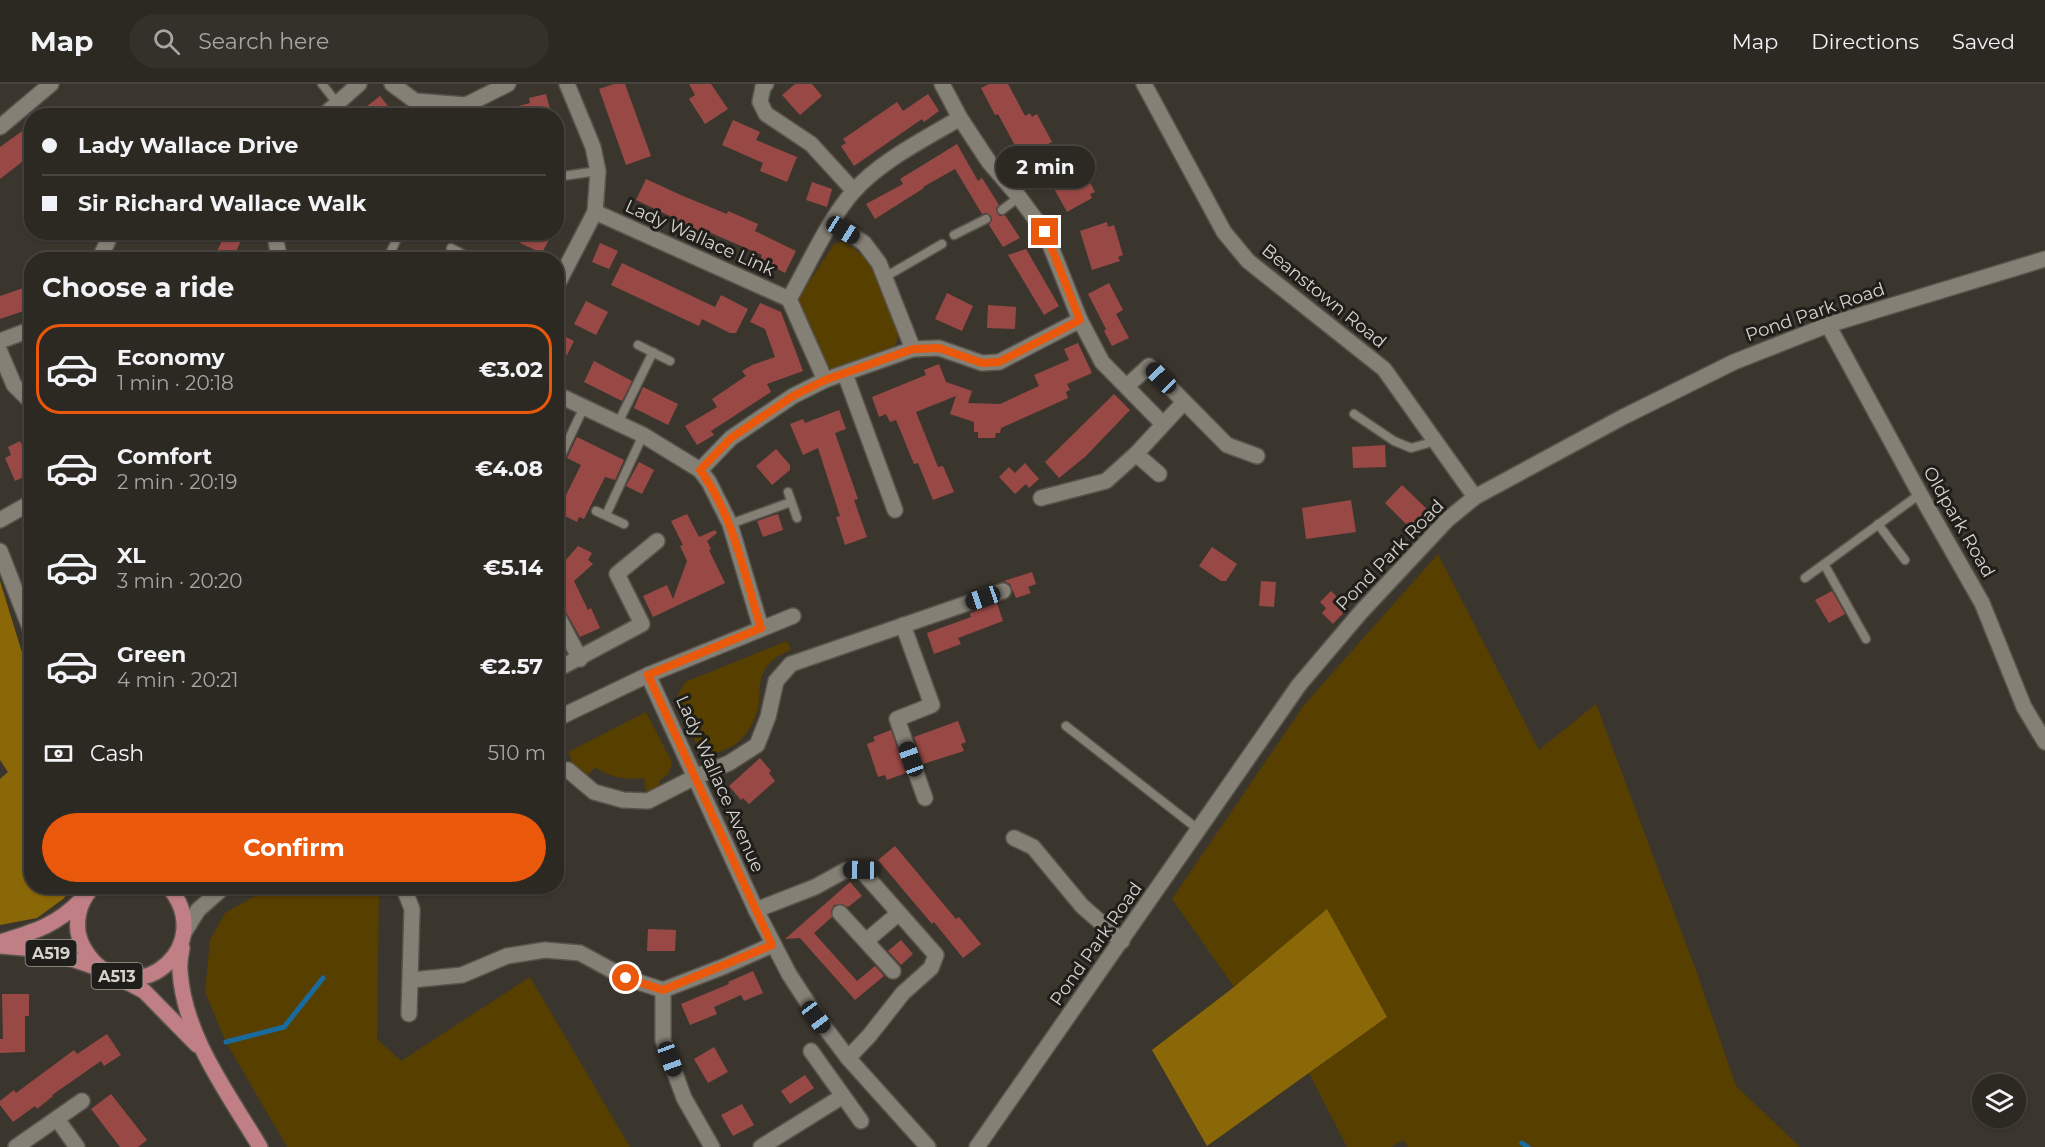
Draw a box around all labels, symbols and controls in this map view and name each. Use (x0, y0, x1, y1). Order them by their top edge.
search box (129, 14, 549, 68)
text: Map (30, 24, 93, 58)
icon: search (150, 25, 183, 58)
text: Search here (198, 28, 329, 55)
text: Map (1732, 29, 1778, 54)
text: Directions (1811, 29, 1919, 54)
text: Saved (1952, 29, 2015, 54)
text: Lady Wallace Drive (78, 132, 298, 159)
callout: 2 min (996, 145, 1094, 187)
text: 2 min (1016, 155, 1075, 179)
text: Sir Richard Wallace Walk (78, 190, 366, 217)
street label: Lady Wallace Link (622, 195, 779, 281)
car (823, 213, 863, 247)
route end (1031, 218, 1058, 245)
street label: Beanstown Road (1257, 239, 1391, 353)
text: Choose a ride (42, 271, 234, 304)
street label: Pond Park Road (1742, 278, 1888, 346)
icon: car (45, 342, 99, 396)
text: Economy (117, 344, 225, 371)
text: €3.02 (479, 356, 543, 383)
car (1142, 359, 1180, 397)
text: 1 min · 20:18 (117, 371, 234, 395)
icon: car (45, 441, 99, 495)
text: Comfort (117, 443, 212, 470)
text: €4.08 (475, 455, 543, 482)
street label: Oldpark Road (1918, 463, 2000, 581)
text: 2 min · 20:19 (117, 470, 237, 494)
street label: Pond Park Road (1331, 495, 1449, 615)
icon: car (45, 540, 99, 594)
text: XL (117, 542, 146, 569)
text: €5.14 (483, 554, 543, 581)
text: 3 min · 20:20 (117, 569, 243, 593)
car (963, 584, 1003, 612)
icon: car (45, 639, 99, 693)
text: Green (117, 641, 186, 668)
text: €2.57 (480, 653, 543, 680)
text: 4 min · 20:21 (117, 668, 238, 692)
street label: Lady Wallace Avenue (671, 692, 769, 876)
icon: cash (42, 737, 75, 770)
car (896, 739, 926, 779)
text: Cash (90, 740, 144, 767)
text: 510 m (488, 741, 546, 765)
button: Confirm (42, 813, 546, 882)
car (843, 861, 879, 879)
street label: Pond Park Road (1045, 878, 1147, 1010)
road number: A519 (26, 940, 76, 966)
road number: A513 (92, 963, 142, 989)
route start (612, 964, 639, 991)
car (798, 997, 834, 1037)
car (655, 1039, 685, 1079)
map controls (1972, 1074, 2026, 1128)
button: layers (1972, 1074, 2026, 1128)

